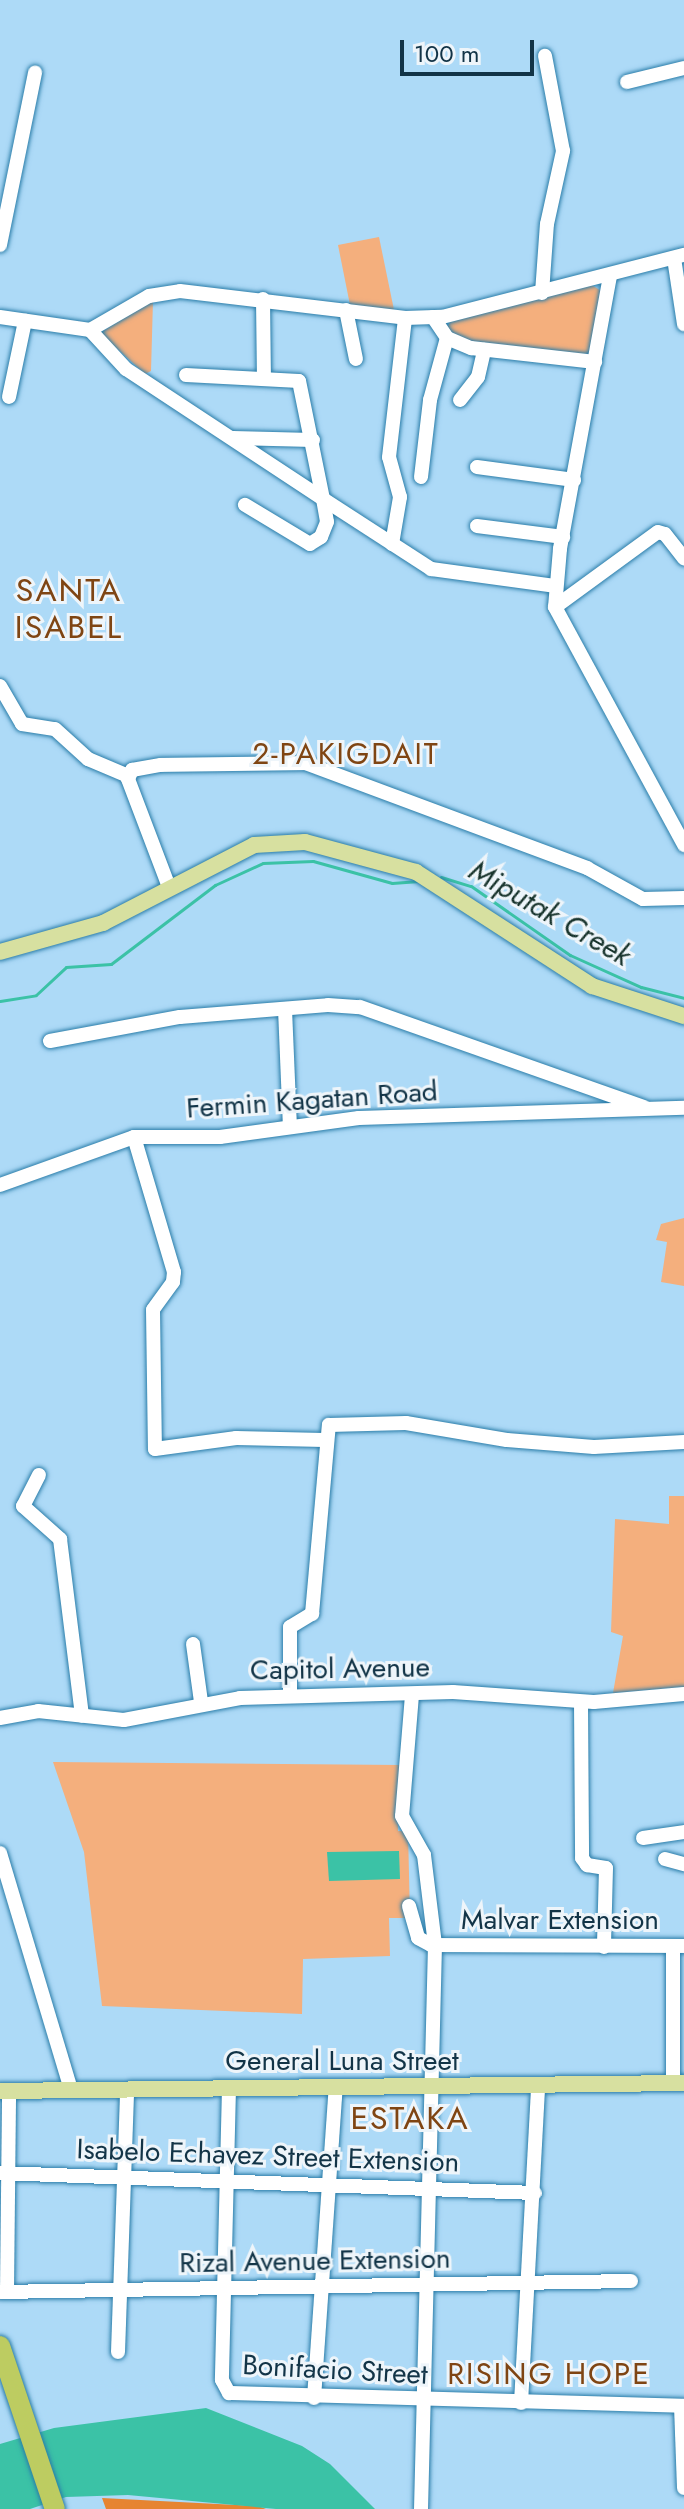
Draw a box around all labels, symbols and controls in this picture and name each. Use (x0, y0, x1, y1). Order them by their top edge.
scale bar (404, 24, 538, 74)
text: 100 m (414, 36, 480, 71)
district label: SANTA ISABEL (15, 572, 123, 647)
district label: 2-PAKIGDAIT (252, 736, 440, 772)
water label: Miputak Creek (463, 852, 637, 974)
street label: Fermin Kagatan Road (185, 1074, 439, 1126)
street label: Capitol Avenue (250, 1651, 430, 1687)
street label: Malvar Extension (461, 1903, 659, 1937)
street label: General Luna Street (225, 2044, 459, 2078)
district label: ESTAKA (350, 2099, 470, 2137)
street label: Isabelo Echavez Street Extension (76, 2133, 460, 2179)
street label: Rizal Avenue Extension (179, 2242, 451, 2280)
street label: Bonifacio Street (241, 2348, 429, 2392)
district label: RISING HOPE (447, 2356, 651, 2392)

